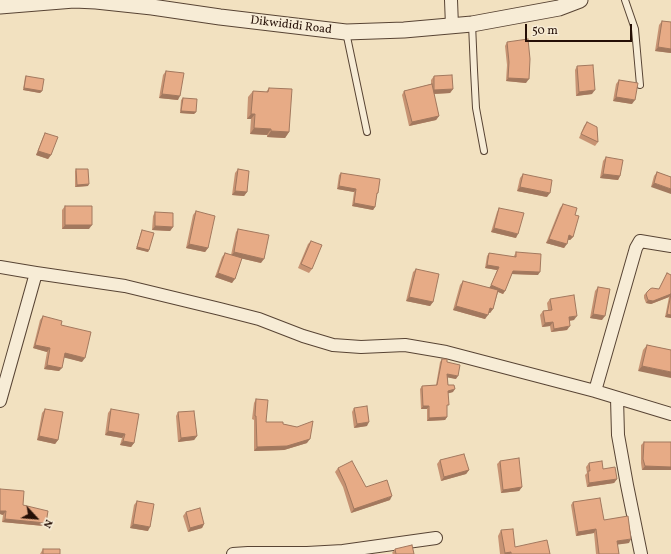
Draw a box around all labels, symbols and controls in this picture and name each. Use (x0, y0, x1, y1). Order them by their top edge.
street label: Dikwididi Road (249, 14, 333, 38)
scale bar (527, 16, 634, 42)
text: 50 m (532, 23, 558, 39)
north arrow (16, 498, 56, 538)
text: N (39, 517, 56, 530)

